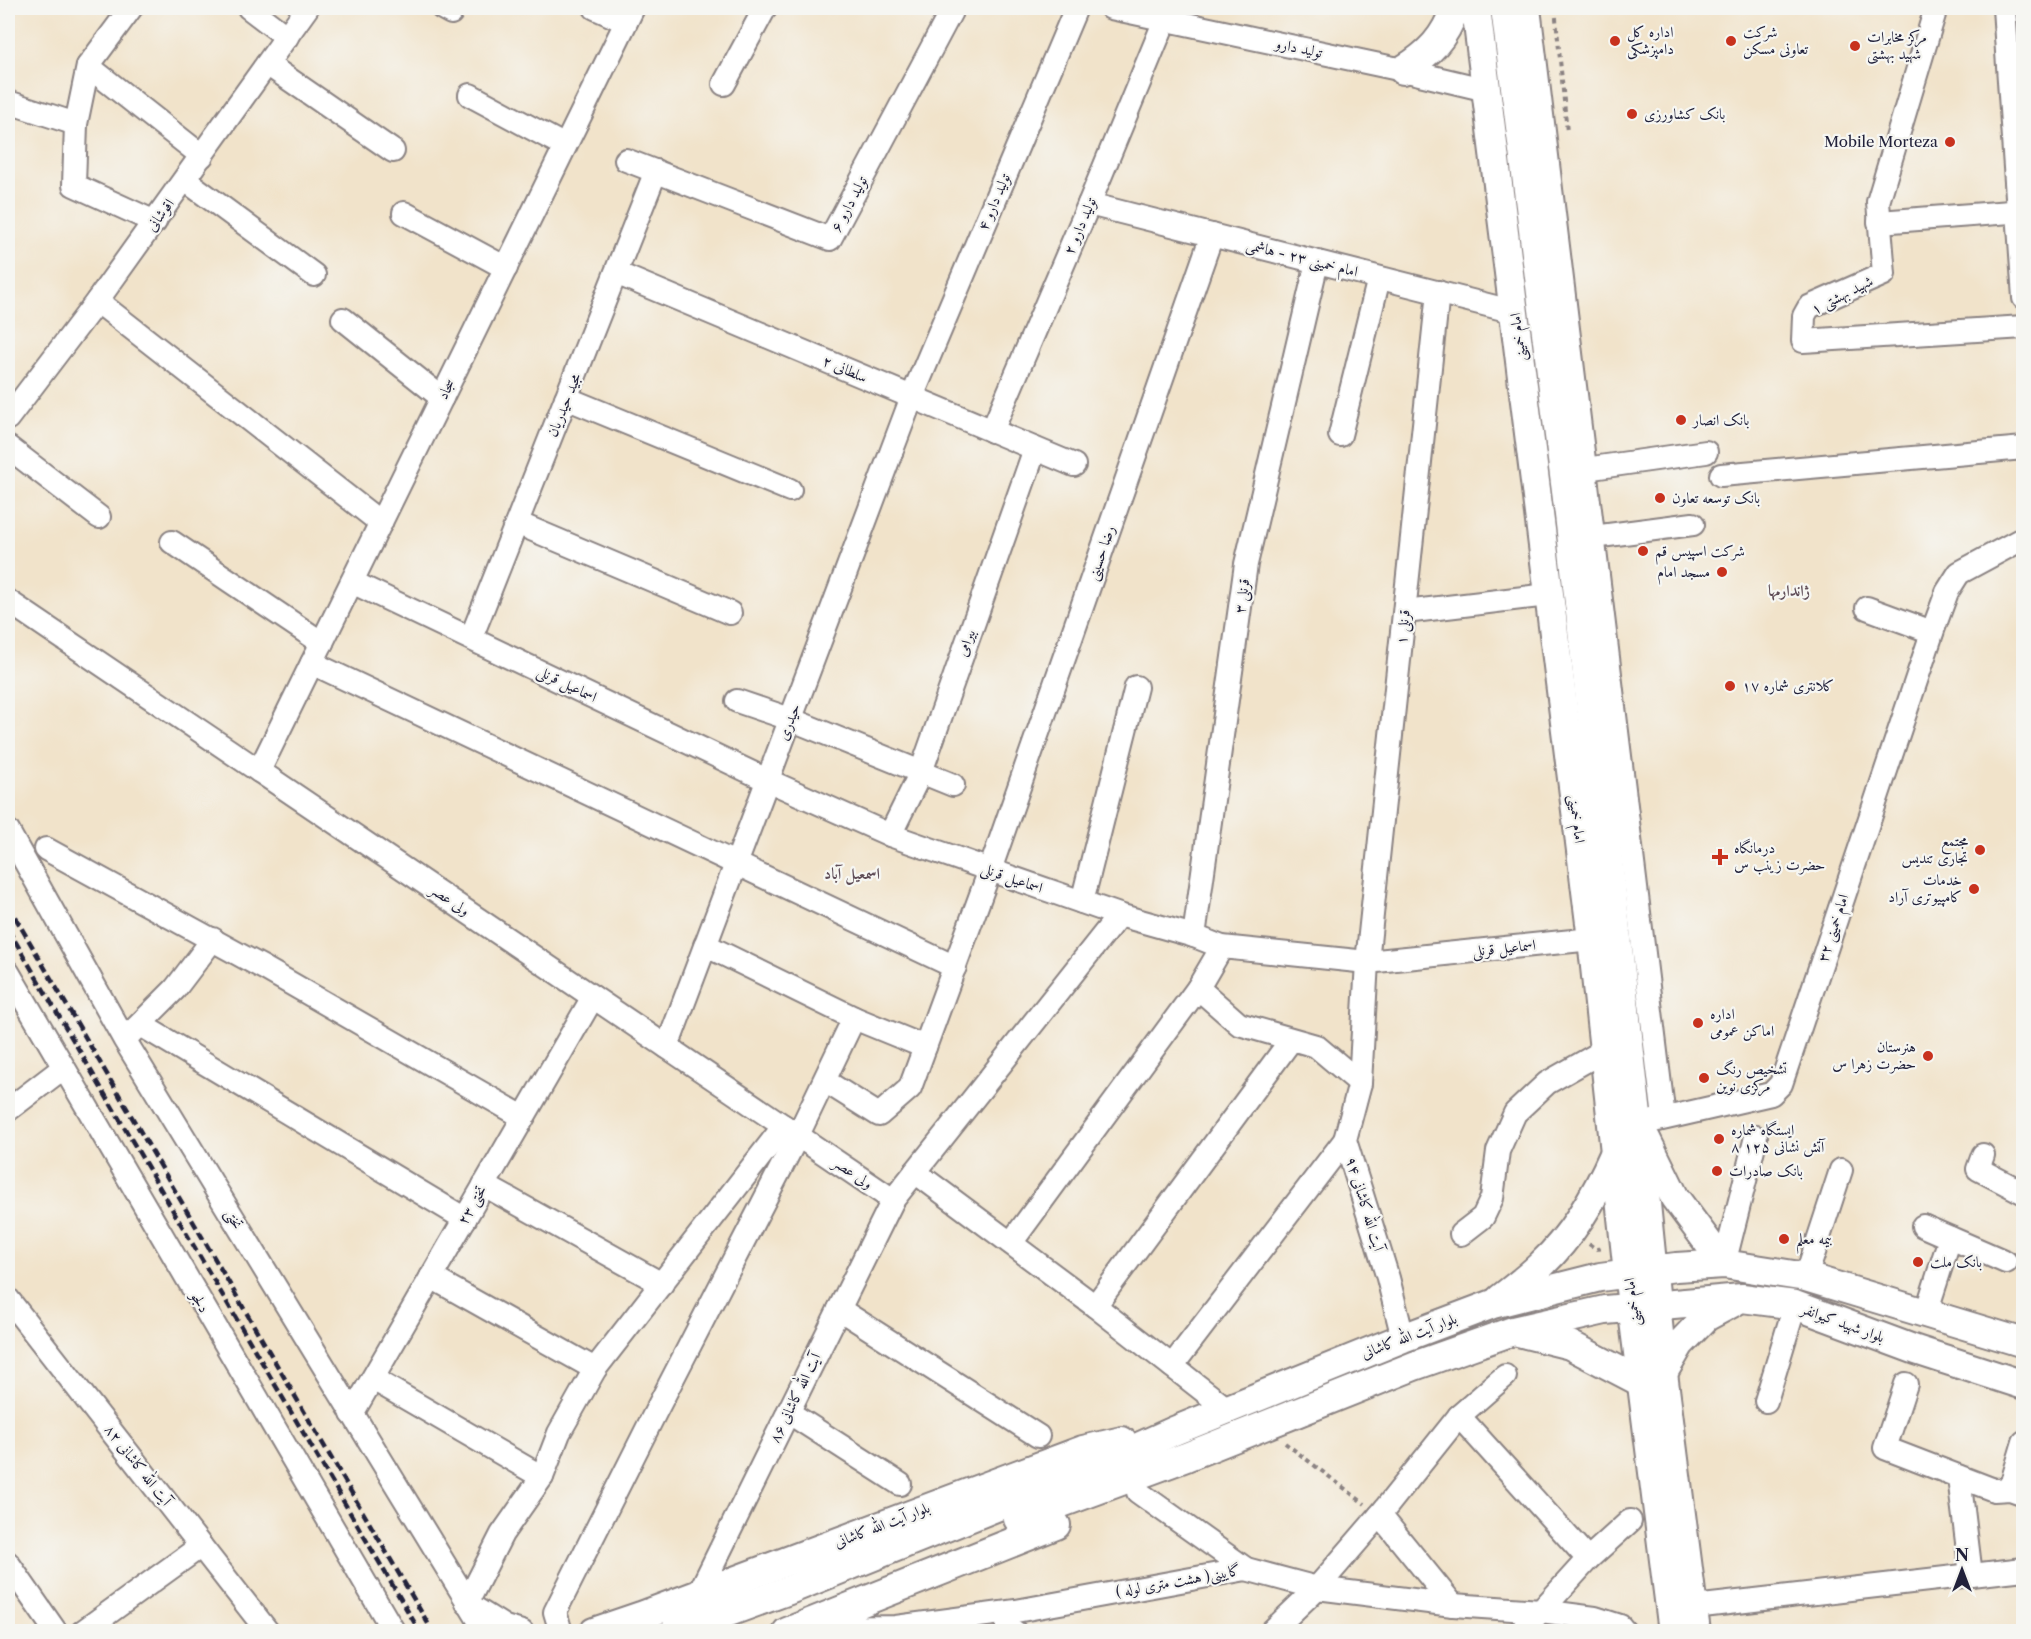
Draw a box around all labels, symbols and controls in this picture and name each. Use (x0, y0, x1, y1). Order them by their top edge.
place label: اداره کل دامپزشکی (1627, 22, 1674, 60)
place label: شرکت تعاونی مسکن (1743, 22, 1808, 59)
place label: مرکز مخابرات شهید بهشتی (1867, 27, 1927, 65)
street label: تولید دارو (1272, 33, 1324, 62)
marker: اداره کل دامپزشکی (1608, 34, 1622, 48)
marker: شرکت تعاونی مسکن (1724, 34, 1738, 48)
marker: مرکز مخابرات شهید بهشتی (1848, 39, 1862, 53)
place label: بانک کشاورزی (1644, 104, 1726, 123)
marker: بانک کشاورزی (1625, 107, 1639, 121)
place label: Mobile Morteza (1824, 132, 1938, 151)
marker: Mobile Morteza (1943, 135, 1957, 149)
street label: تولید دارو ۴ (973, 170, 1014, 233)
street label: تولید دارو ۶ (826, 173, 871, 235)
street label: تولید دارو ۲ (1059, 194, 1100, 257)
street label: اقوشانی (141, 195, 178, 235)
street label: امام خمینی ۲۳ - هاشمی (1243, 234, 1360, 284)
street label: شهید بهشتی ۱ (1808, 271, 1877, 320)
street label: امام خمینی (1505, 311, 1534, 362)
street label: ۲ سلطانی (820, 351, 871, 386)
street label: مجید حیدریان (542, 370, 585, 439)
street label: سجاد (432, 375, 459, 402)
place label: بانک انصار (1691, 410, 1750, 429)
marker: بانک انصار (1674, 413, 1688, 427)
place label: بانک توسعه تعاون (1672, 488, 1760, 507)
marker: بانک توسعه تعاون (1653, 491, 1667, 505)
street label: رضا حسینی (1082, 523, 1121, 583)
place label: شرکت اسپیس قم (1655, 541, 1745, 565)
marker: شرکت اسپیس قم (1636, 544, 1650, 558)
place label: مسجد امام (1657, 562, 1710, 585)
marker: مسجد امام (1715, 565, 1729, 579)
street label: قرنلی ۳ (1230, 577, 1255, 615)
district label: ژاندارمها (1768, 580, 1811, 601)
street label: قرنلی ۱ (1391, 608, 1416, 646)
street label: بیرامی (952, 627, 979, 659)
street label: اسماعیل قرنلی (533, 661, 600, 708)
place label: کلانتری شماره ۱۷ (1742, 676, 1834, 695)
marker: کلانتری شماره ۱۷ (1723, 679, 1737, 693)
street label: حیدری (773, 701, 804, 743)
street label: امام خمینی (1561, 794, 1590, 845)
place label: مجتمع تجاری تندیس (1901, 831, 1968, 868)
place label: درمانگاه حضرت زینب س (1734, 838, 1825, 875)
marker: مجتمع تجاری تندیس (1973, 843, 1987, 857)
marker: درمانگاه حضرت زینب س (1711, 848, 1729, 866)
street label: اسماعیل قرنلی (978, 858, 1046, 899)
district label: اسمعیل آباد (824, 863, 880, 885)
place label: خدمات کامپیوتری آراد (1888, 870, 1962, 907)
street label: ولی عصر (425, 878, 474, 921)
marker: خدمات کامپیوتری آراد (1967, 882, 1981, 896)
street label: امام خمینی ۳۲ (1813, 891, 1856, 965)
street label: اسماعیل قرنلی (1471, 935, 1537, 962)
place label: اداره اماکن عمومی (1710, 1004, 1774, 1041)
marker: اداره اماکن عمومی (1691, 1016, 1705, 1030)
place label: هنرستان حضرت زهرا س (1832, 1037, 1916, 1074)
marker: هنرستان حضرت زهرا س (1921, 1049, 1935, 1063)
place label: تشخیص رنگ مرکزی نوین (1716, 1059, 1787, 1097)
marker: تشخیص رنگ مرکزی نوین (1697, 1071, 1711, 1085)
place label: ایستگاه شماره ۸ آتش نشانی ۱۲۵ (1731, 1120, 1826, 1157)
marker: ایستگاه شماره ۸ آتش نشانی ۱۲۵ (1712, 1132, 1726, 1146)
street label: ولی عصر (828, 1151, 877, 1194)
street label: آیت الله کاشانی ۹۴ (1341, 1154, 1391, 1255)
place label: بانک صادرات (1729, 1161, 1803, 1180)
marker: بانک صادرات (1710, 1164, 1724, 1178)
street label: تختی ۲۳ (453, 1182, 492, 1229)
street label: تختی (219, 1205, 248, 1233)
place label: بیمه معلم (1796, 1229, 1833, 1254)
marker: بیمه معلم (1777, 1232, 1791, 1246)
place label: بانک ملت (1930, 1252, 1982, 1271)
marker: بانک ملت (1911, 1255, 1925, 1269)
street label: امام خمینی (1619, 1276, 1648, 1327)
street label: دلجو (186, 1286, 214, 1316)
street label: بلوار شهید کیوانفر (1797, 1298, 1887, 1347)
street label: بلوار آیت الله کاشانی (1358, 1307, 1460, 1363)
street label: آیت الله کاشانی ۸۶ (763, 1347, 826, 1446)
street label: آیت الله کاشانی ۸۲ (100, 1419, 179, 1511)
street label: بلوار آیت الله کاشانی (831, 1496, 933, 1552)
north arrow (1932, 1540, 1992, 1600)
text: N (1955, 1545, 1969, 1565)
street label: گایینی( هشت متری لوله ) (1114, 1560, 1242, 1603)

